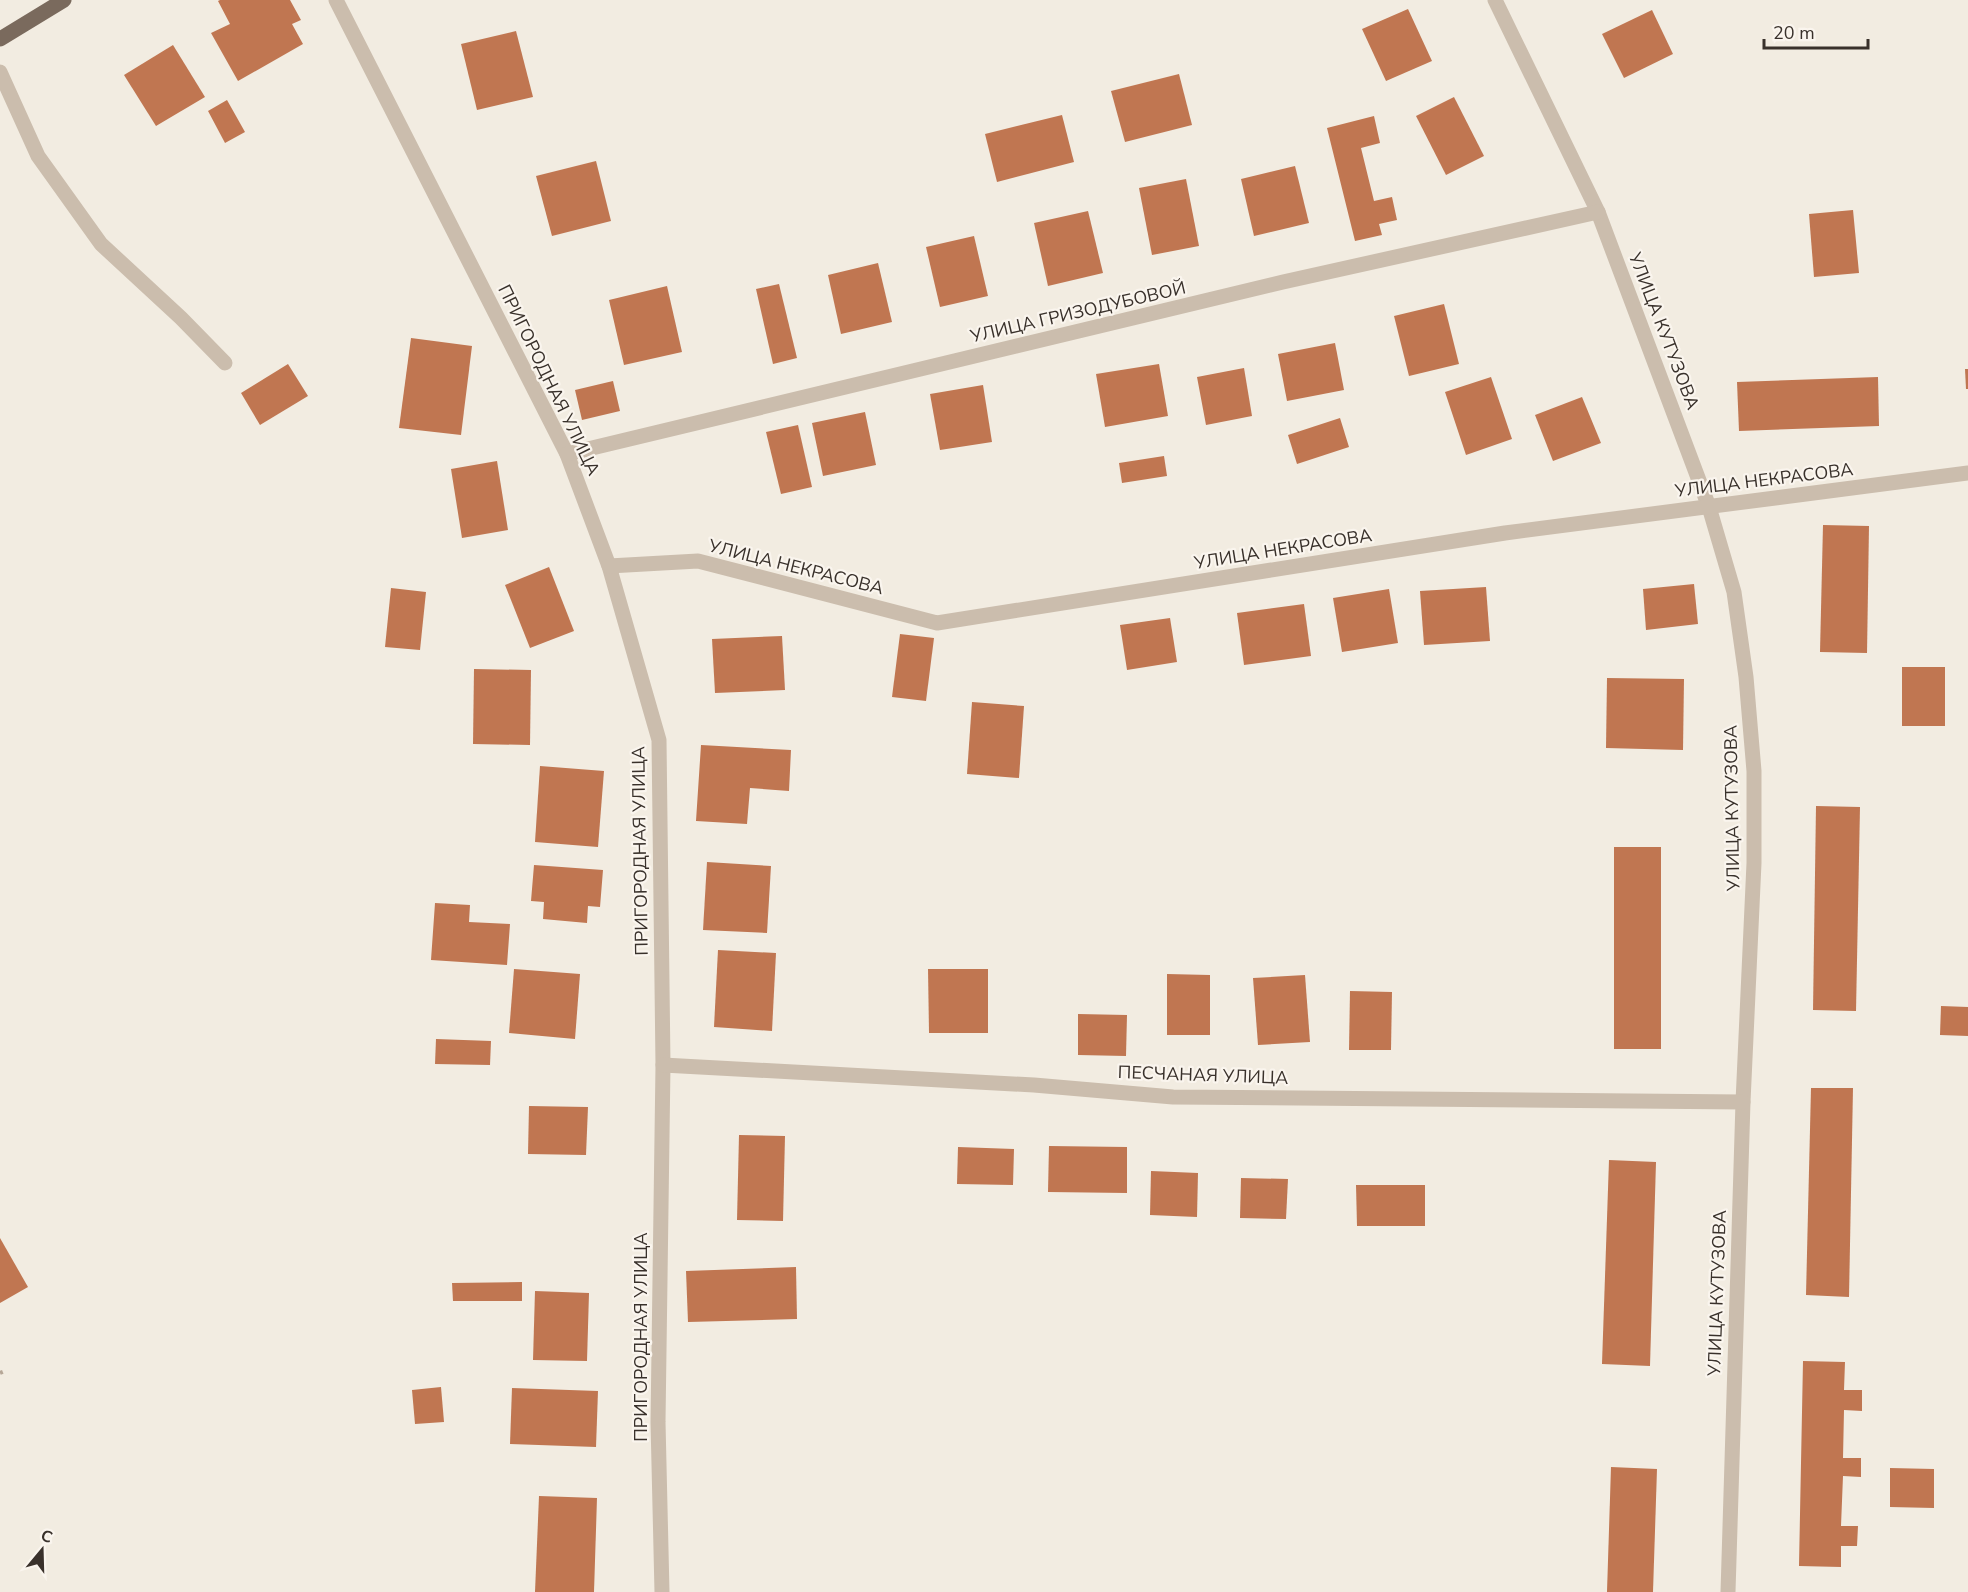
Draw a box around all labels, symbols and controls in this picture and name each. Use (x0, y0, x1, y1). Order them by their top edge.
scale bar (1764, 12, 1868, 50)
text: 20 m (1773, 21, 1815, 45)
street label: УЛИЦА КУТУЗОВА (1623, 248, 1705, 413)
street label: УЛИЦА ГРИЗОДУБОВОЙ (967, 276, 1188, 349)
street label: ПРИГОРОДНАЯ УЛИЦА (492, 281, 606, 479)
street label: УЛИЦА НЕКРАСОВА (1672, 457, 1855, 503)
street label: УЛИЦА НЕКРАСОВА (1191, 523, 1374, 575)
street label: УЛИЦА НЕКРАСОВА (705, 533, 886, 600)
street label: УЛИЦА КУТУЗОВА (1719, 725, 1745, 892)
street label: ПРИГОРОДНАЯ УЛИЦА (626, 746, 654, 956)
street label: ПЕСЧАНАЯ УЛИЦА (1117, 1060, 1289, 1090)
street label: УЛИЦА КУТУЗОВА (1702, 1210, 1732, 1377)
street label: ПРИГОРОДНАЯ УЛИЦА (629, 1232, 653, 1442)
north arrow (12, 1520, 72, 1580)
text: С (38, 1525, 55, 1549)

